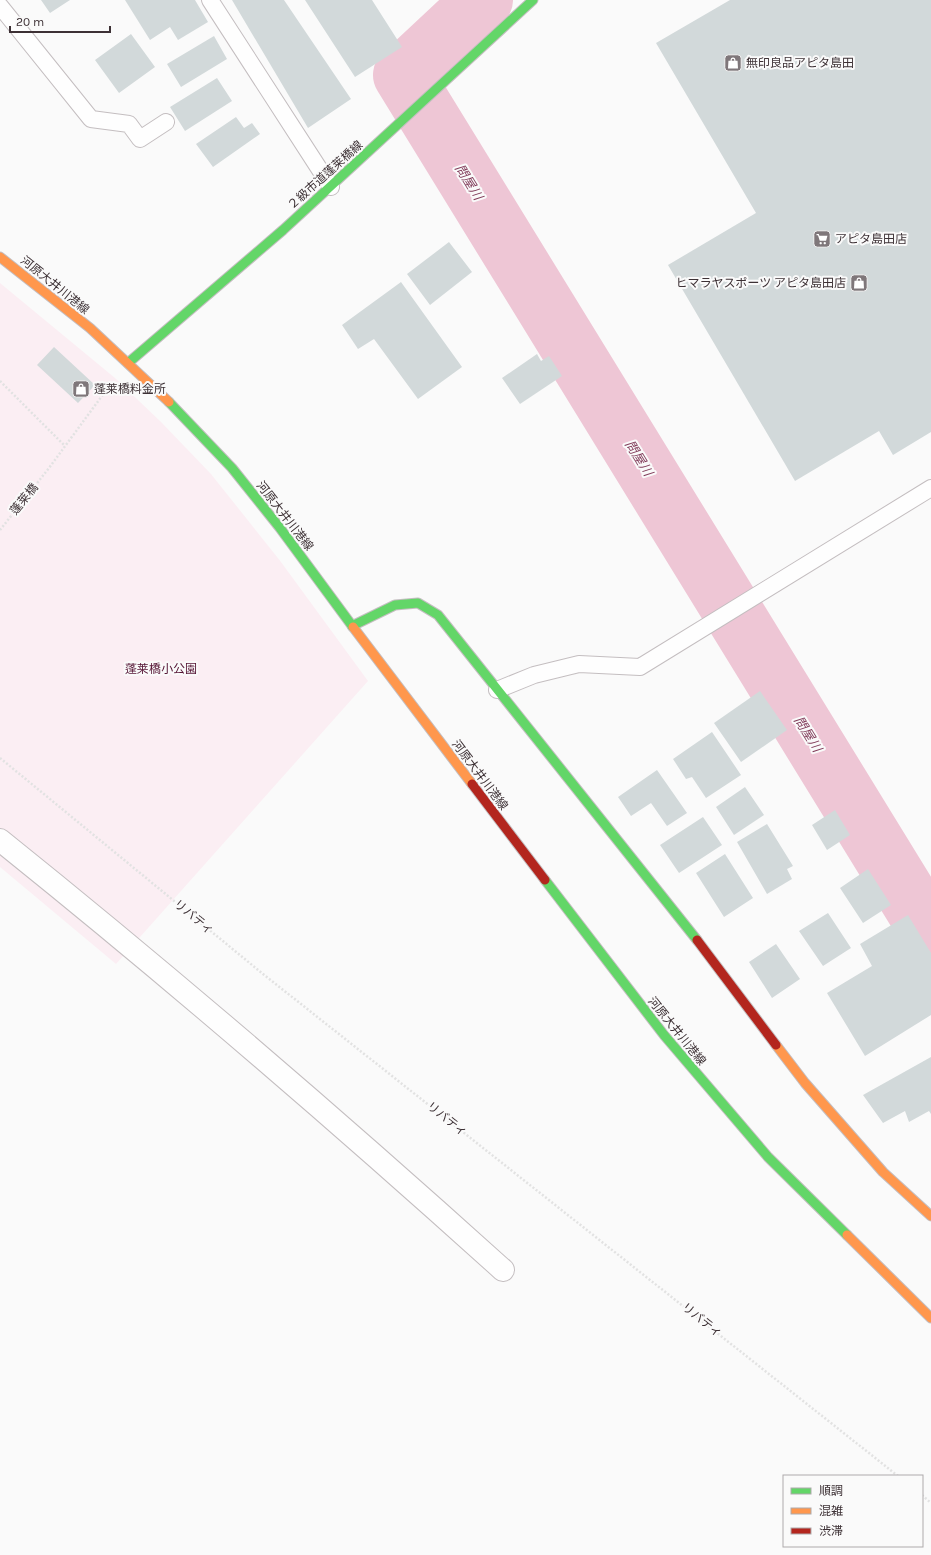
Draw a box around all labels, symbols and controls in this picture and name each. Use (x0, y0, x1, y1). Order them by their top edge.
scale bar (10, 8, 110, 34)
text: 20 m (16, 15, 44, 29)
shop icon: 無印良品アピタ島田 (723, 53, 743, 73)
place label: 無印良品アピタ島田 (746, 56, 854, 70)
street label: ２級市道蓬莱橋線 (285, 138, 365, 212)
water label: 問屋川 (452, 161, 487, 204)
supermarket icon: アピタ島田店 (812, 229, 832, 249)
place label: アピタ島田店 (835, 232, 907, 246)
street label: 河原大井川港線 (18, 253, 92, 317)
shop icon: ヒマラヤスポーツ アピタ島田店 (849, 273, 869, 293)
place label: ヒマラヤスポーツ アピタ島田店 (675, 276, 846, 290)
shop icon: 蓬莱橋料金所 (71, 379, 91, 399)
place label: 蓬莱橋料金所 (94, 382, 166, 396)
water label: 問屋川 (622, 437, 657, 480)
street label: 河原大井川港線 (254, 479, 316, 553)
street label: 蓬莱橋 (7, 481, 41, 517)
park label: 蓬莱橋小公園 (125, 662, 197, 676)
water label: 問屋川 (791, 713, 826, 756)
street label: 河原大井川港線 (449, 737, 511, 813)
street label: リバティ (171, 897, 217, 937)
street label: 河原大井川港線 (645, 994, 709, 1068)
street label: リバティ (424, 1099, 470, 1139)
street label: リバティ (679, 1300, 725, 1340)
legend (783, 1475, 923, 1547)
text: 順調 (819, 1484, 843, 1498)
text: 混雑 (819, 1504, 843, 1518)
text: 渋滞 (819, 1524, 843, 1538)

